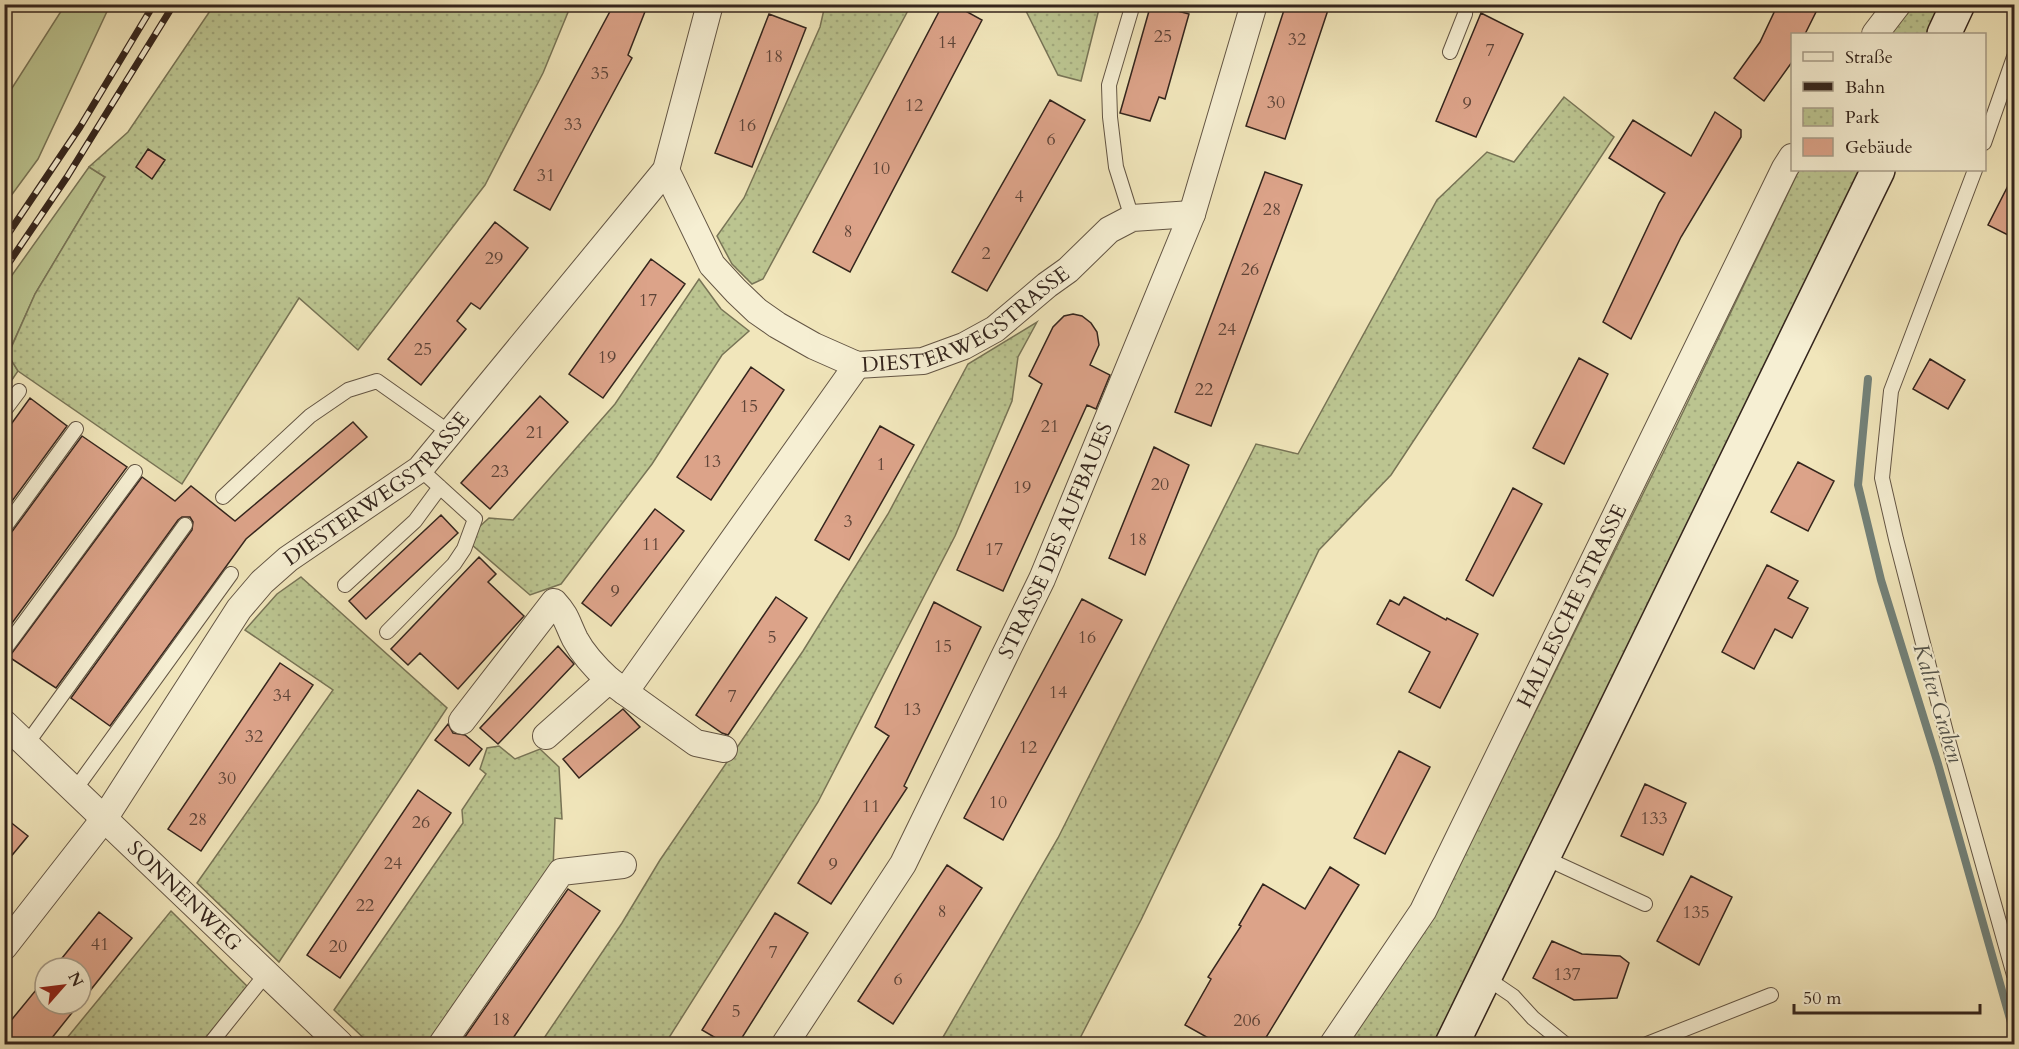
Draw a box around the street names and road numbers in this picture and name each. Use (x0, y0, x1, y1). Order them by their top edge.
street label: DIESTERWEGSTRASSE (861, 259, 1075, 379)
street label: DIESTERWEGSTRASSE (278, 405, 476, 573)
street label: STRASSE DES AUFBAUES (991, 418, 1119, 664)
street label: HALLESCHE STRASSE (1510, 499, 1634, 713)
street label: SONNENWEG (121, 834, 249, 958)

